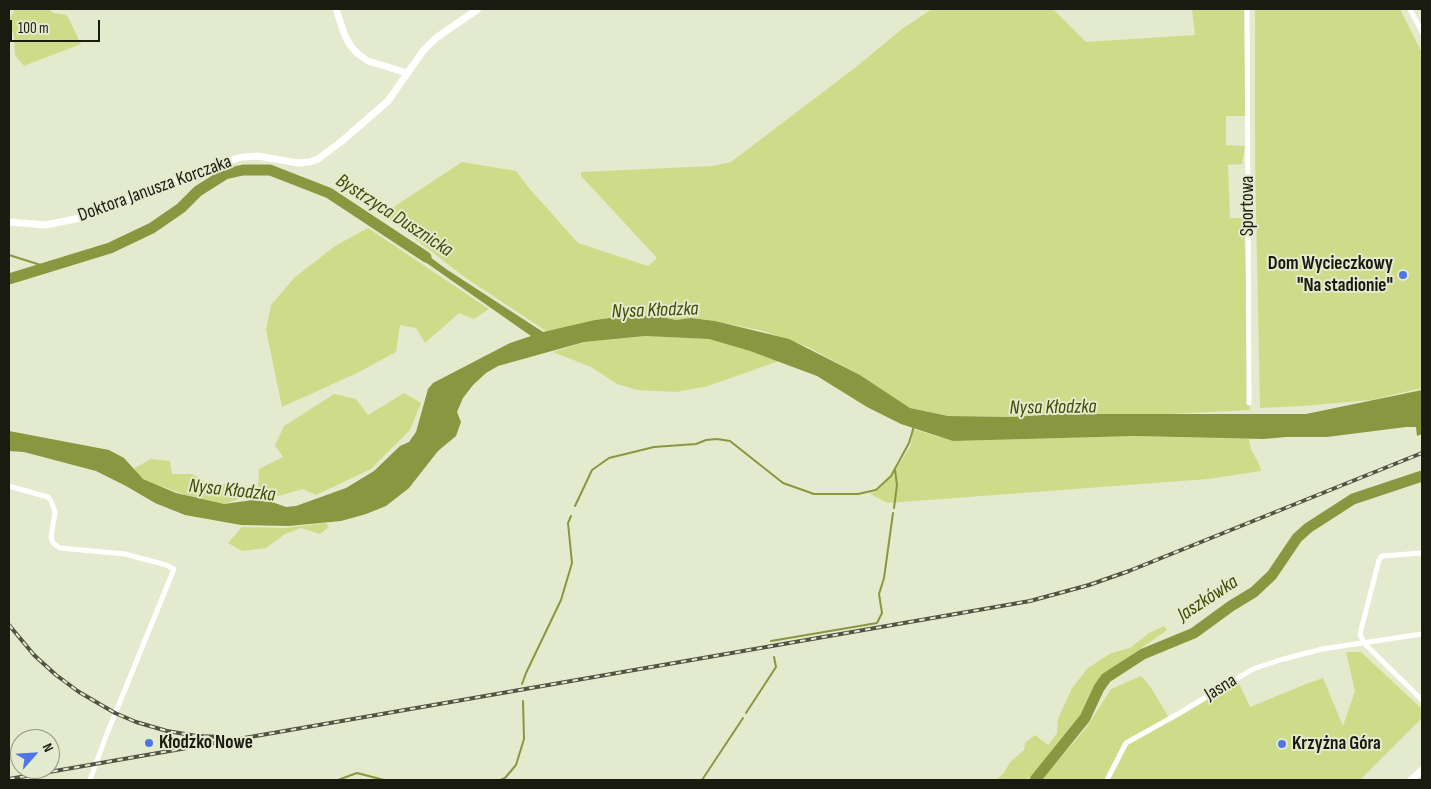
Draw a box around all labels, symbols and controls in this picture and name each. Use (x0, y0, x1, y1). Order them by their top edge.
scale bar (12, 10, 102, 42)
text: 100 m (18, 19, 49, 38)
street label: Doktora Janusza Korczaka (75, 151, 235, 227)
water label: Bystrzyca Dusznicka (331, 169, 457, 263)
street label: Sportowa (1237, 176, 1259, 236)
place label: Dom Wycieczkowy "Na stadionie" (1268, 253, 1393, 297)
marker: Dom Wycieczkowy "Na stadionie" (1397, 269, 1409, 281)
water label: Nysa Kłodzka (611, 297, 699, 325)
water label: Nysa Kłodzka (1009, 395, 1097, 421)
water label: Nysa Kłodzka (187, 475, 277, 507)
water label: Jaszkówka (1173, 571, 1243, 627)
street label: Jasna (1201, 670, 1241, 706)
north arrow (10, 729, 60, 779)
place label: Kłodzko Nowe (159, 732, 253, 754)
place label: Krzyżna Góra (1292, 733, 1381, 755)
marker: Kłodzko Nowe (143, 737, 155, 749)
marker: Krzyżna Góra (1276, 738, 1288, 750)
text: N (39, 741, 57, 755)

